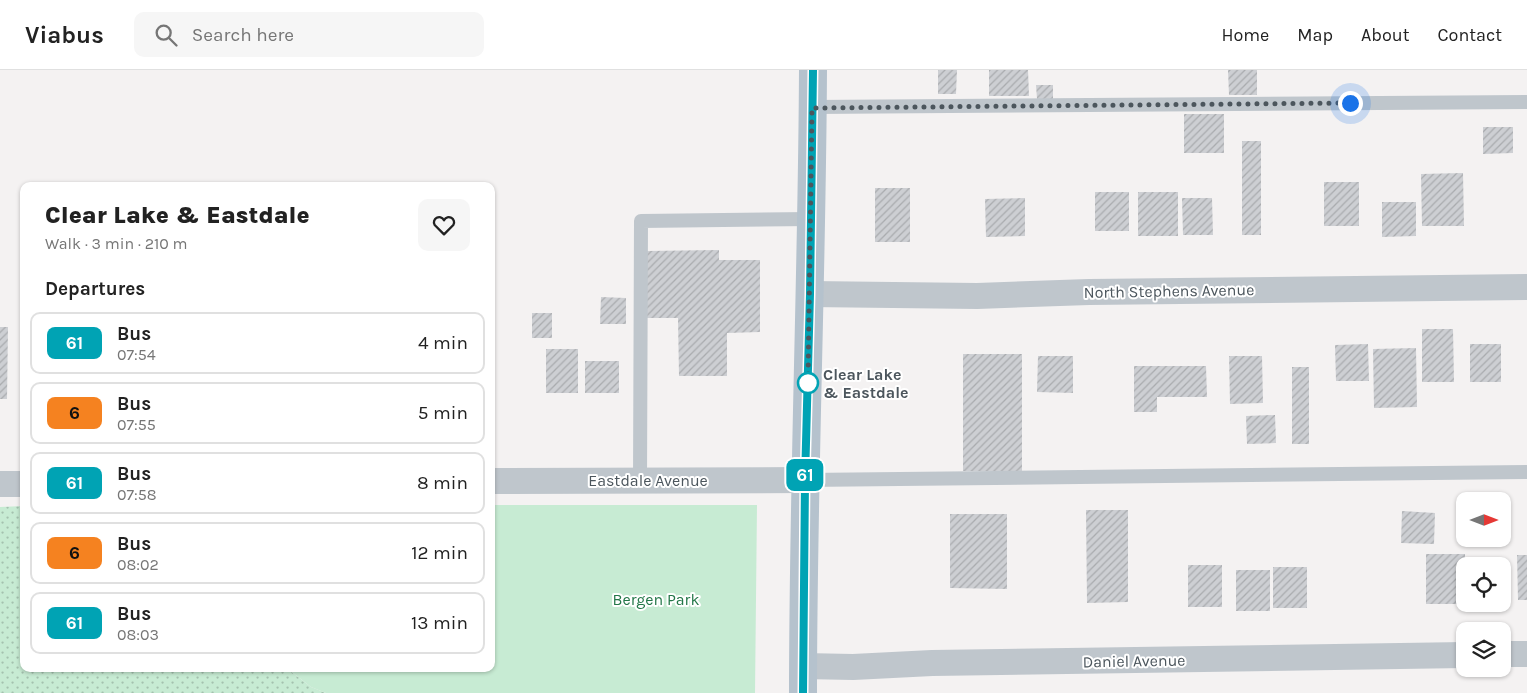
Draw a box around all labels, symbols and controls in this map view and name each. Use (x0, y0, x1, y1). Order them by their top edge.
search box (134, 12, 484, 57)
text: Viabus (25, 21, 104, 49)
icon: search (152, 21, 180, 49)
text: Search here (192, 24, 294, 46)
text: Home (1221, 24, 1269, 46)
text: Map (1297, 24, 1333, 46)
text: About (1361, 24, 1410, 46)
text: Contact (1438, 24, 1502, 46)
your location (1338, 91, 1363, 116)
button: heart (418, 199, 470, 251)
text: Clear Lake & Eastdale (45, 201, 310, 229)
text: Walk · 3 min · 210 m (45, 234, 187, 253)
text: Departures (45, 278, 145, 300)
street label: North Stephens Avenue (1084, 280, 1254, 302)
text: Bus (117, 323, 151, 345)
text: 61 (66, 332, 83, 354)
text: 4 min (418, 332, 468, 354)
text: 07:54 (117, 345, 156, 364)
place label: Clear Lake & Eastdale (823, 365, 909, 402)
marker: Clear Lake & Eastdale (797, 372, 819, 394)
text: Bus (117, 393, 151, 415)
text: 6 (69, 402, 80, 424)
text: 5 min (418, 402, 468, 424)
text: 07:55 (117, 415, 156, 434)
line badge: 61 (782, 459, 828, 491)
text: Bus (117, 463, 151, 485)
text: 61 (796, 464, 814, 486)
street label: Eastdale Avenue (588, 471, 708, 490)
text: 61 (66, 472, 83, 494)
text: 8 min (417, 472, 468, 494)
text: 07:58 (117, 485, 157, 504)
north arrow (1456, 492, 1511, 548)
map controls (1456, 492, 1511, 677)
text: Bus (117, 533, 151, 555)
text: 6 (69, 542, 80, 564)
text: 12 min (411, 542, 468, 564)
text: 08:02 (117, 555, 159, 574)
button: locate (1456, 557, 1511, 612)
park label: Bergen Park (613, 590, 699, 609)
text: Bus (117, 603, 151, 625)
text: 61 (66, 612, 83, 634)
text: 13 min (411, 612, 468, 634)
button: layers (1456, 622, 1511, 677)
text: 08:03 (117, 625, 159, 644)
street label: Daniel Avenue (1082, 651, 1186, 671)

